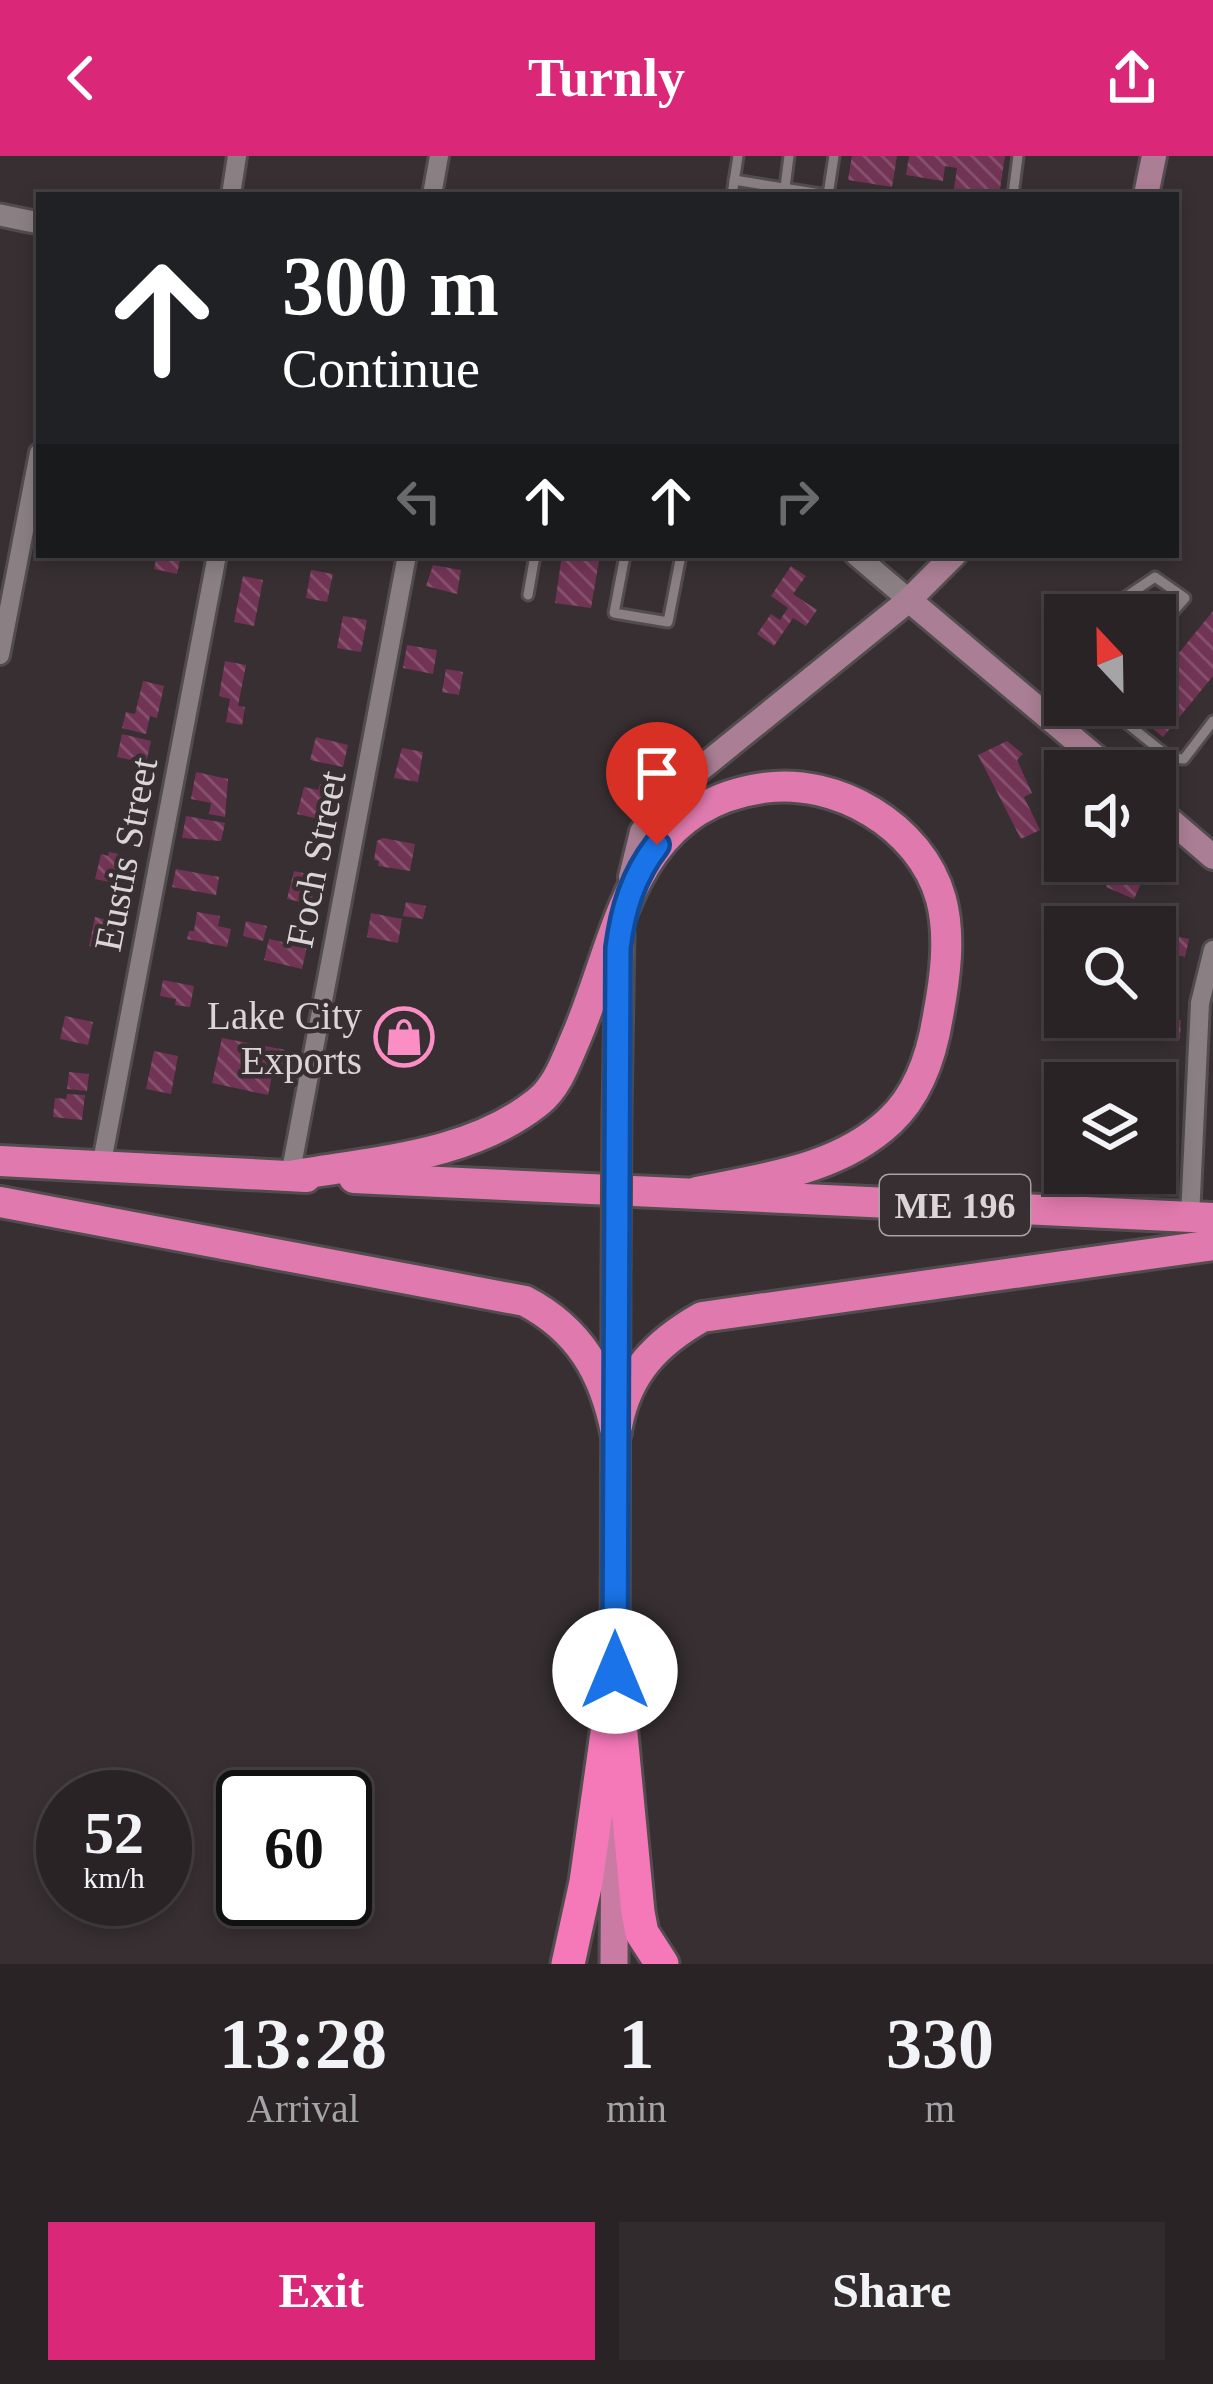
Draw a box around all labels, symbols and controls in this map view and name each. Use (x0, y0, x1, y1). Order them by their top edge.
icon: back (48, 45, 114, 111)
icon: share (1099, 45, 1165, 111)
text: Turnly (528, 48, 685, 108)
icon: ahead (84, 240, 240, 396)
text: 300 m (282, 240, 499, 333)
text: Continue (282, 339, 480, 399)
icon: left (386, 468, 452, 534)
icon: ahead (512, 468, 578, 534)
icon: ahead (638, 468, 704, 534)
icon: right (764, 468, 830, 534)
north arrow (1044, 594, 1176, 726)
map controls (1044, 594, 1176, 1194)
pin (606, 722, 708, 845)
icon: arrive (624, 740, 690, 806)
button: sound (1044, 750, 1176, 882)
street label: Eustis Street (86, 754, 165, 954)
street label: Foch Street (277, 767, 354, 951)
button: search (1044, 906, 1176, 1038)
place label: Lake City Exports (207, 994, 362, 1083)
shop icon: Lake City Exports (373, 1006, 435, 1068)
button: layers (1044, 1062, 1176, 1194)
road number: ME 196 (880, 1175, 1030, 1235)
position arrow (552, 1608, 678, 1734)
speed limit sign: 60 (216, 1770, 372, 1926)
text: 52 (84, 1800, 144, 1866)
text: km/h (83, 1861, 145, 1894)
text: 13:28 (219, 2004, 387, 2084)
text: 1 (618, 2004, 654, 2084)
text: 330 (886, 2004, 994, 2084)
text: Arrival (247, 2087, 359, 2130)
text: min (606, 2087, 667, 2130)
text: m (925, 2087, 955, 2130)
button: Exit (48, 2222, 595, 2360)
button: Share (619, 2222, 1165, 2360)

